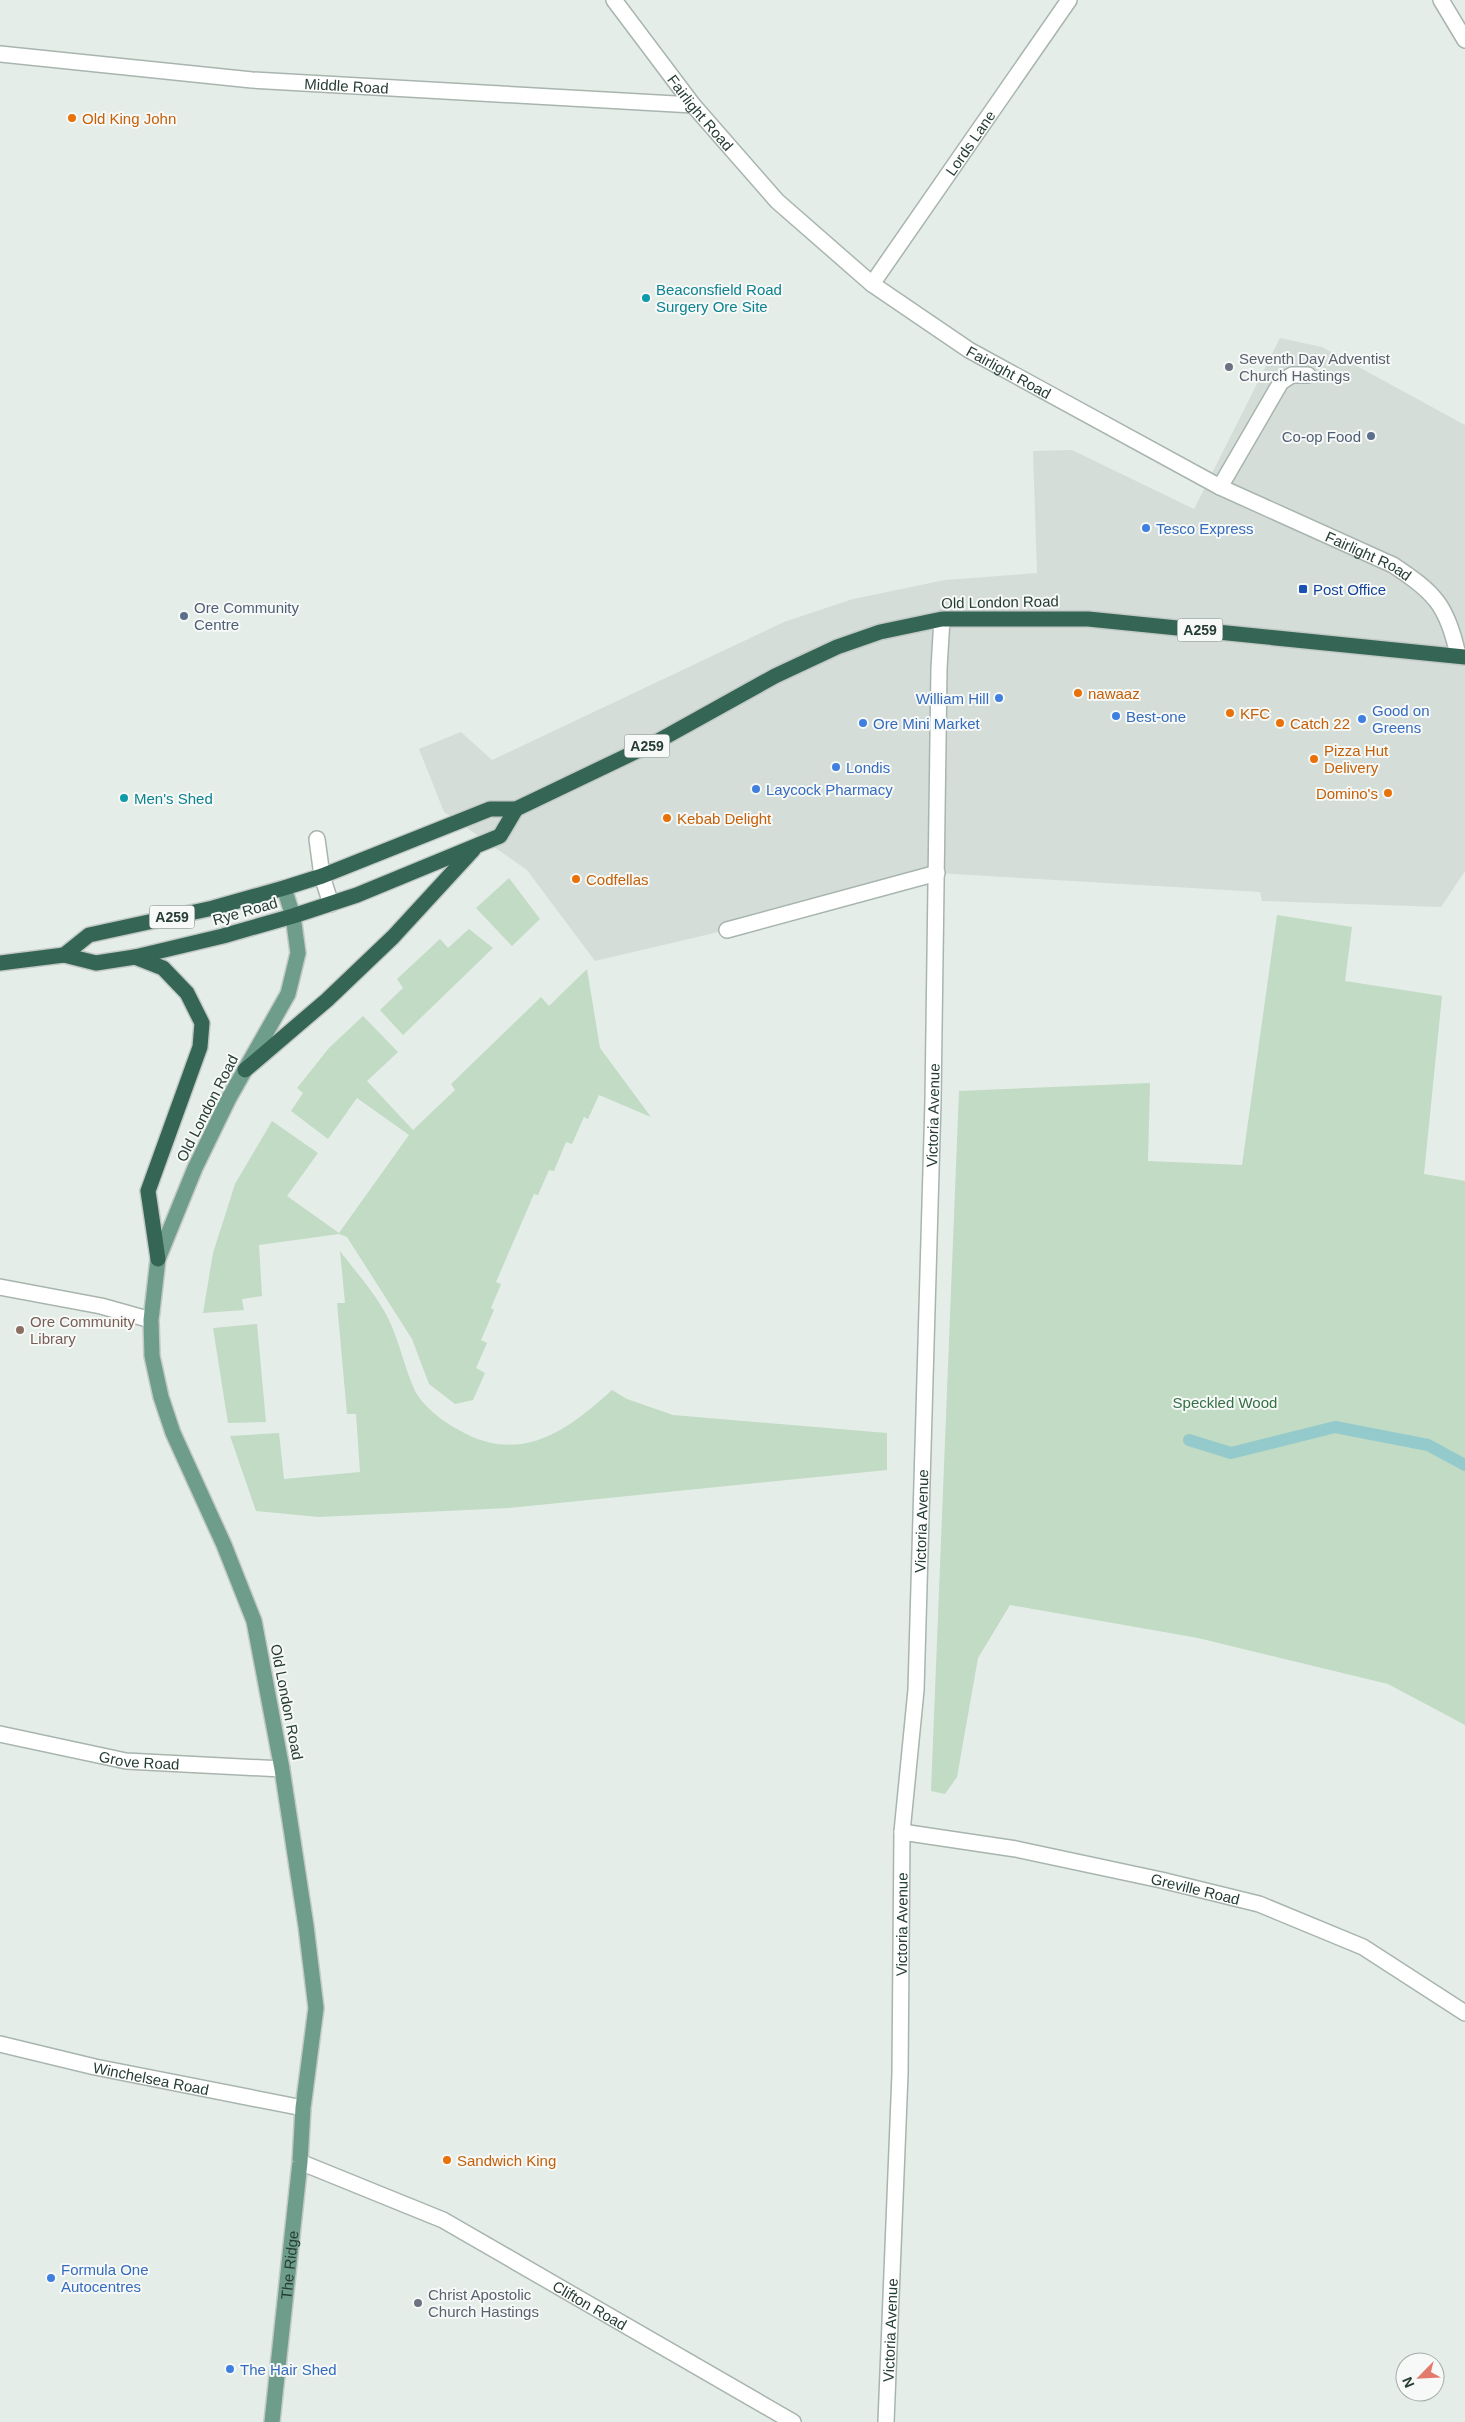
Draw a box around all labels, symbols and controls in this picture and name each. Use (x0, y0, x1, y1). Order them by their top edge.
street label: Fairlight Road (664, 71, 737, 154)
street label: Middle Road (304, 74, 389, 96)
street label: Lords Lane (942, 107, 998, 178)
place label: Old King John (82, 110, 176, 127)
marker: Old King John (66, 112, 78, 124)
place label: Beaconsfield Road Surgery Ore Site (656, 281, 782, 315)
marker: Beaconsfield Road Surgery Ore Site (640, 292, 652, 304)
street label: Fairlight Road (964, 342, 1054, 402)
place label: Seventh Day Adventist Church Hastings (1239, 350, 1391, 384)
marker: Seventh Day Adventist Church Hastings (1223, 361, 1235, 373)
place label: Co-op Food (1282, 428, 1361, 445)
marker: Co-op Food (1365, 430, 1377, 442)
place label: Tesco Express (1156, 520, 1254, 537)
marker: Tesco Express (1140, 522, 1152, 534)
street label: Fairlight Road (1323, 527, 1415, 584)
place label: Post Office (1313, 581, 1386, 598)
marker: Post Office (1297, 583, 1309, 595)
street label: Old London Road (941, 592, 1059, 612)
place label: Ore Community Centre (194, 599, 300, 633)
marker: Ore Community Centre (178, 610, 190, 622)
road number: A259 (1178, 618, 1222, 642)
place label: nawaaz (1088, 685, 1140, 702)
marker: nawaaz (1072, 687, 1084, 699)
place label: William Hill (916, 690, 989, 707)
marker: William Hill (993, 692, 1005, 704)
place label: Good on Greens (1372, 702, 1430, 736)
place label: KFC (1240, 705, 1270, 722)
marker: KFC (1224, 707, 1236, 719)
place label: Best-one (1126, 708, 1186, 725)
marker: Best-one (1110, 710, 1122, 722)
marker: Good on Greens (1356, 713, 1368, 725)
place label: Ore Mini Market (873, 715, 981, 732)
place label: Catch 22 (1290, 715, 1350, 732)
marker: Ore Mini Market (857, 717, 869, 729)
marker: Catch 22 (1274, 717, 1286, 729)
road number: A259 (624, 734, 670, 758)
place label: Pizza Hut Delivery (1324, 742, 1389, 776)
marker: Pizza Hut Delivery (1308, 753, 1320, 765)
place label: Londis (846, 759, 890, 776)
marker: Londis (830, 761, 842, 773)
place label: Laycock Pharmacy (766, 781, 893, 798)
marker: Laycock Pharmacy (750, 783, 762, 795)
place label: Domino's (1316, 785, 1378, 802)
marker: Domino's (1382, 787, 1394, 799)
place label: Men's Shed (134, 790, 213, 807)
marker: Men's Shed (118, 792, 130, 804)
place label: Kebab Delight (677, 810, 772, 827)
marker: Kebab Delight (661, 812, 673, 824)
place label: Codfellas (586, 871, 649, 888)
marker: Codfellas (570, 873, 582, 885)
street label: Rye Road (211, 894, 279, 928)
road number: A259 (150, 906, 194, 929)
street label: Old London Road (173, 1052, 241, 1164)
street label: Victoria Avenue (923, 1063, 942, 1167)
place label: Ore Community Library (30, 1313, 136, 1347)
marker: Ore Community Library (14, 1324, 26, 1336)
park label: Speckled Wood (1173, 1394, 1277, 1411)
street label: Victoria Avenue (911, 1469, 931, 1573)
street label: Old London Road (267, 1643, 307, 1761)
street label: Grove Road (98, 1747, 180, 1772)
street label: Greville Road (1149, 1870, 1242, 1908)
street label: Victoria Avenue (892, 1872, 910, 1976)
street label: Winchelsea Road (92, 2058, 211, 2098)
place label: Sandwich King (457, 2152, 556, 2169)
marker: Sandwich King (441, 2154, 453, 2166)
street label: The Ridge (277, 2230, 301, 2300)
place label: Formula One Autocentres (61, 2261, 149, 2295)
marker: Formula One Autocentres (45, 2272, 57, 2284)
street label: Clifton Road (550, 2277, 630, 2333)
street label: Victoria Avenue (879, 2278, 900, 2382)
place label: Christ Apostolic Church Hastings (428, 2286, 539, 2320)
marker: Christ Apostolic Church Hastings (412, 2297, 424, 2309)
north arrow (1395, 2352, 1445, 2402)
place label: The Hair Shed (240, 2361, 337, 2378)
marker: The Hair Shed (224, 2363, 236, 2375)
text: N (1399, 2374, 1417, 2390)

